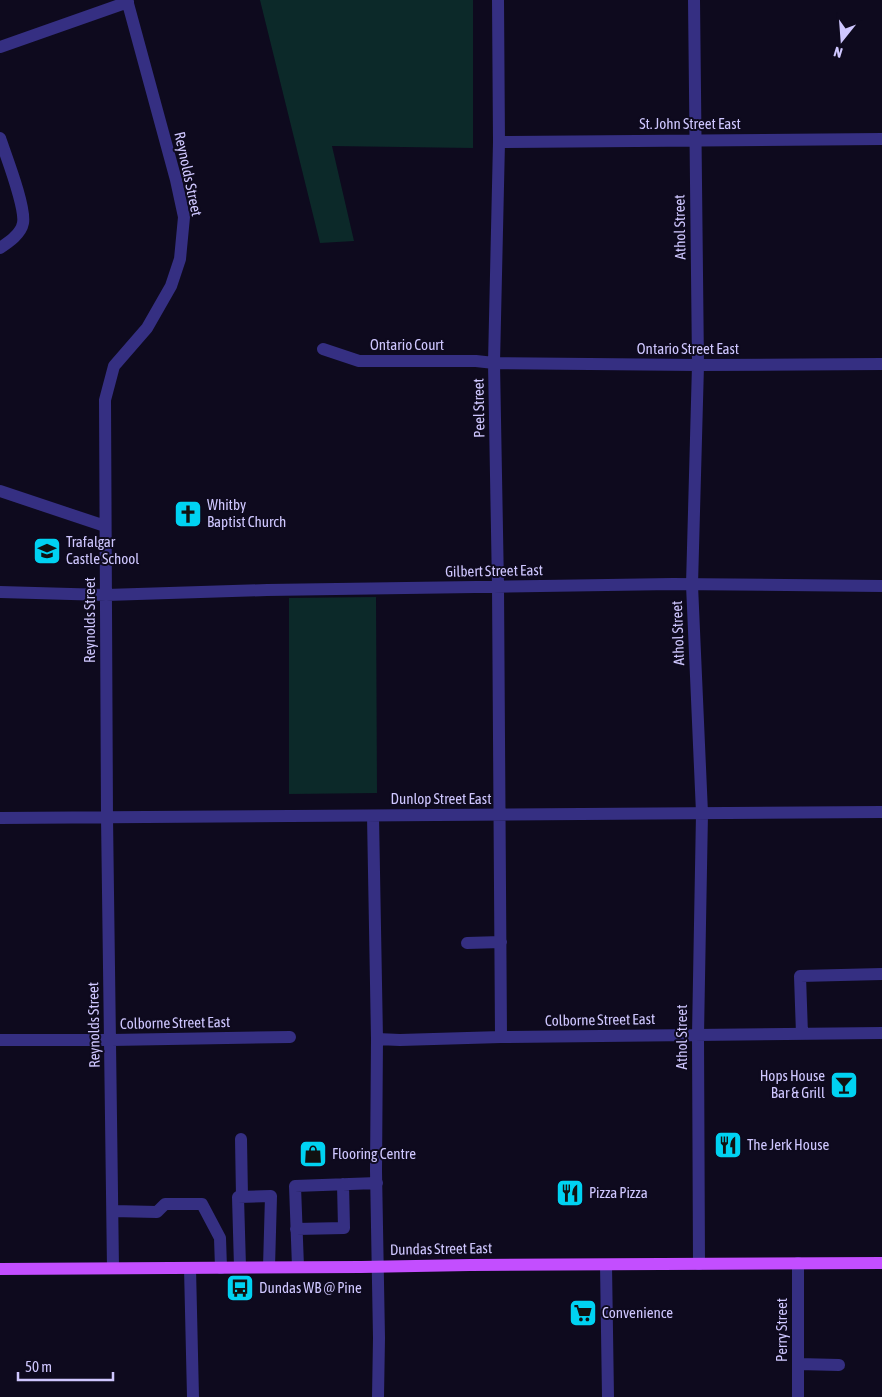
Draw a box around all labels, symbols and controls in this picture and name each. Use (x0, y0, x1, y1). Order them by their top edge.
north arrow (817, 15, 867, 65)
text: N (832, 44, 844, 61)
street label: St. John Street East (639, 115, 741, 132)
street label: Reynolds Street (171, 130, 206, 218)
street label: Athol Street (670, 194, 689, 260)
street label: Ontario Court (370, 336, 444, 353)
street label: Ontario Street East (637, 340, 739, 357)
street label: Peel Street (469, 378, 488, 438)
place label: Whitby Baptist Church (207, 496, 286, 530)
church icon: Whitby Baptist Church (173, 499, 203, 529)
place label: Trafalgar Castle School (66, 533, 139, 567)
school or university icon: Trafalgar Castle School (32, 536, 62, 566)
street label: Gilbert Street East (445, 561, 543, 580)
street label: Reynolds Street (81, 577, 98, 663)
street label: Athol Street (668, 600, 687, 666)
street label: Dunlop Street East (391, 790, 491, 807)
street label: Reynolds Street (84, 982, 103, 1068)
street label: Athol Street (673, 1005, 690, 1069)
street label: Colborne Street East (545, 1010, 655, 1029)
street label: Colborne Street East (120, 1013, 230, 1032)
place label: Hops House Bar & Grill (760, 1067, 825, 1101)
bar icon: Hops House Bar & Grill (829, 1070, 859, 1100)
restaurant icon: The Jerk House (713, 1130, 743, 1160)
place label: The Jerk House (747, 1136, 829, 1153)
shop icon: Flooring Centre (298, 1139, 328, 1169)
place label: Flooring Centre (332, 1145, 416, 1162)
restaurant icon: Pizza Pizza (555, 1178, 585, 1208)
place label: Pizza Pizza (589, 1184, 648, 1201)
street label: Dundas Street East (390, 1239, 492, 1258)
bus stop icon: Dundas WB @ Pine (225, 1273, 255, 1303)
place label: Dundas WB @ Pine (259, 1279, 362, 1296)
supermarket icon: Convenience (568, 1298, 598, 1328)
street label: Perry Street (773, 1298, 790, 1362)
place label: Convenience (602, 1304, 673, 1321)
scale bar (18, 1350, 112, 1382)
text: 50 m (25, 1358, 52, 1375)

